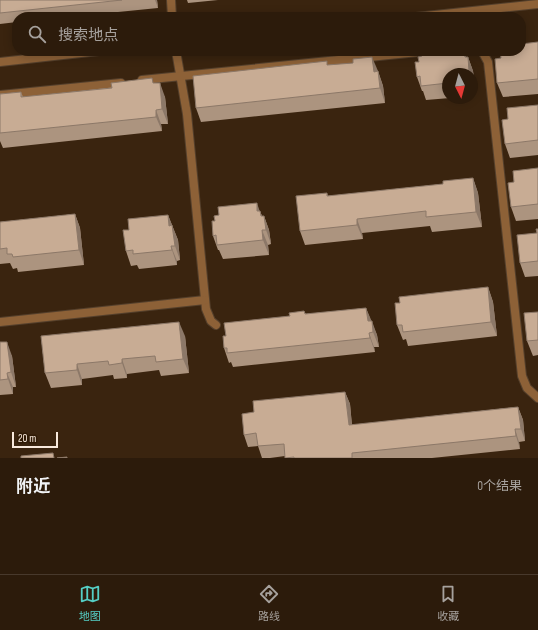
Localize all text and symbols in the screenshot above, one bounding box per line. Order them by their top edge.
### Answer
search box [12,12,526,56]
icon: search [26,23,48,45]
text: 搜索地点 [58,26,118,45]
north arrow [442,68,478,104]
scale bar [12,430,58,449]
text: 20 m [18,432,36,445]
text: 附近 [16,477,50,497]
text: 0个结果 [477,478,522,494]
tab: 地图 [79,583,101,623]
tab: 路线 [258,583,280,623]
tab: 收藏 [437,583,459,623]

